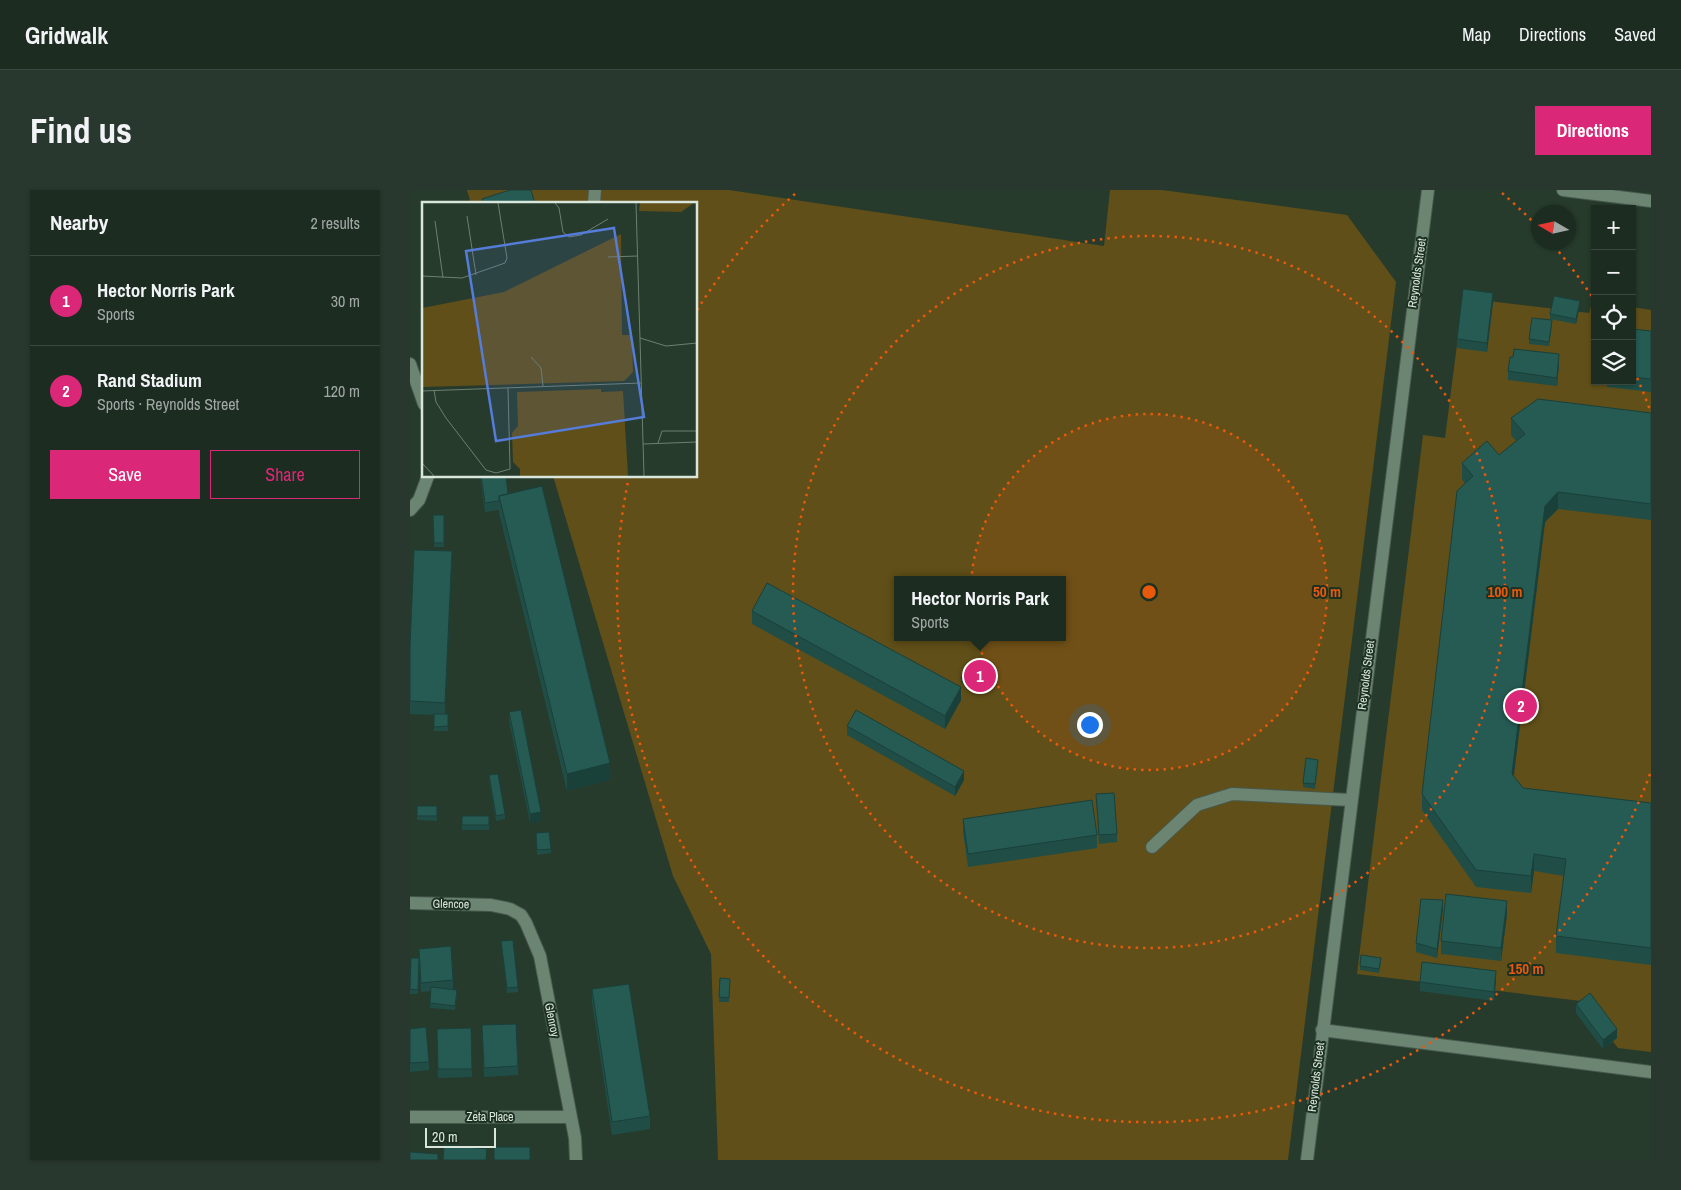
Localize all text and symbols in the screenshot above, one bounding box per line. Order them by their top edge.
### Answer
text: Gridwalk [25,19,108,51]
text: Map [1462,22,1491,47]
text: Directions [1519,22,1586,47]
text: Saved [1614,22,1656,47]
button: Directions [1535,106,1651,155]
text: Find us [30,107,132,154]
inset map [422,202,698,478]
north arrow [1531,205,1576,250]
map controls [1591,205,1636,385]
button: + [1591,205,1636,250]
text: Nearby [50,208,108,237]
text: 2 results [310,212,360,234]
street label: Reynolds Street [1404,237,1430,309]
button: − [1591,250,1636,295]
text: Hector Norris Park [97,277,235,303]
text: 1 [62,290,70,312]
text: 30 m [331,290,360,312]
button: locate [1591,295,1636,340]
text: Sports [97,303,135,325]
button: layers [1591,340,1636,385]
text: Rand Stadium [97,367,202,393]
text: 2 [62,380,70,402]
text: 120 m [324,380,360,402]
text: Sports · Reynolds Street [97,393,239,415]
button: Save [50,450,200,499]
button: Share [210,450,360,499]
popup [894,576,1066,641]
text: 50 m [1313,581,1341,602]
text: 100 m [1488,581,1522,602]
centre of rings [1140,583,1158,601]
text: Hector Norris Park [911,585,1049,611]
text: Sports [911,611,949,633]
street label: Reynolds Street [1354,639,1378,711]
pin: 1 [964,657,996,695]
pin: 2 [1505,687,1537,725]
your location [1077,712,1103,738]
street label: Glencoe [433,896,469,912]
text: 150 m [1509,958,1543,979]
street label: Glenroy [541,1002,563,1039]
street label: Reynolds Street [1304,1041,1328,1113]
street label: Zeta Place [466,1109,514,1125]
scale bar [425,1125,496,1148]
text: 20 m [432,1128,458,1146]

